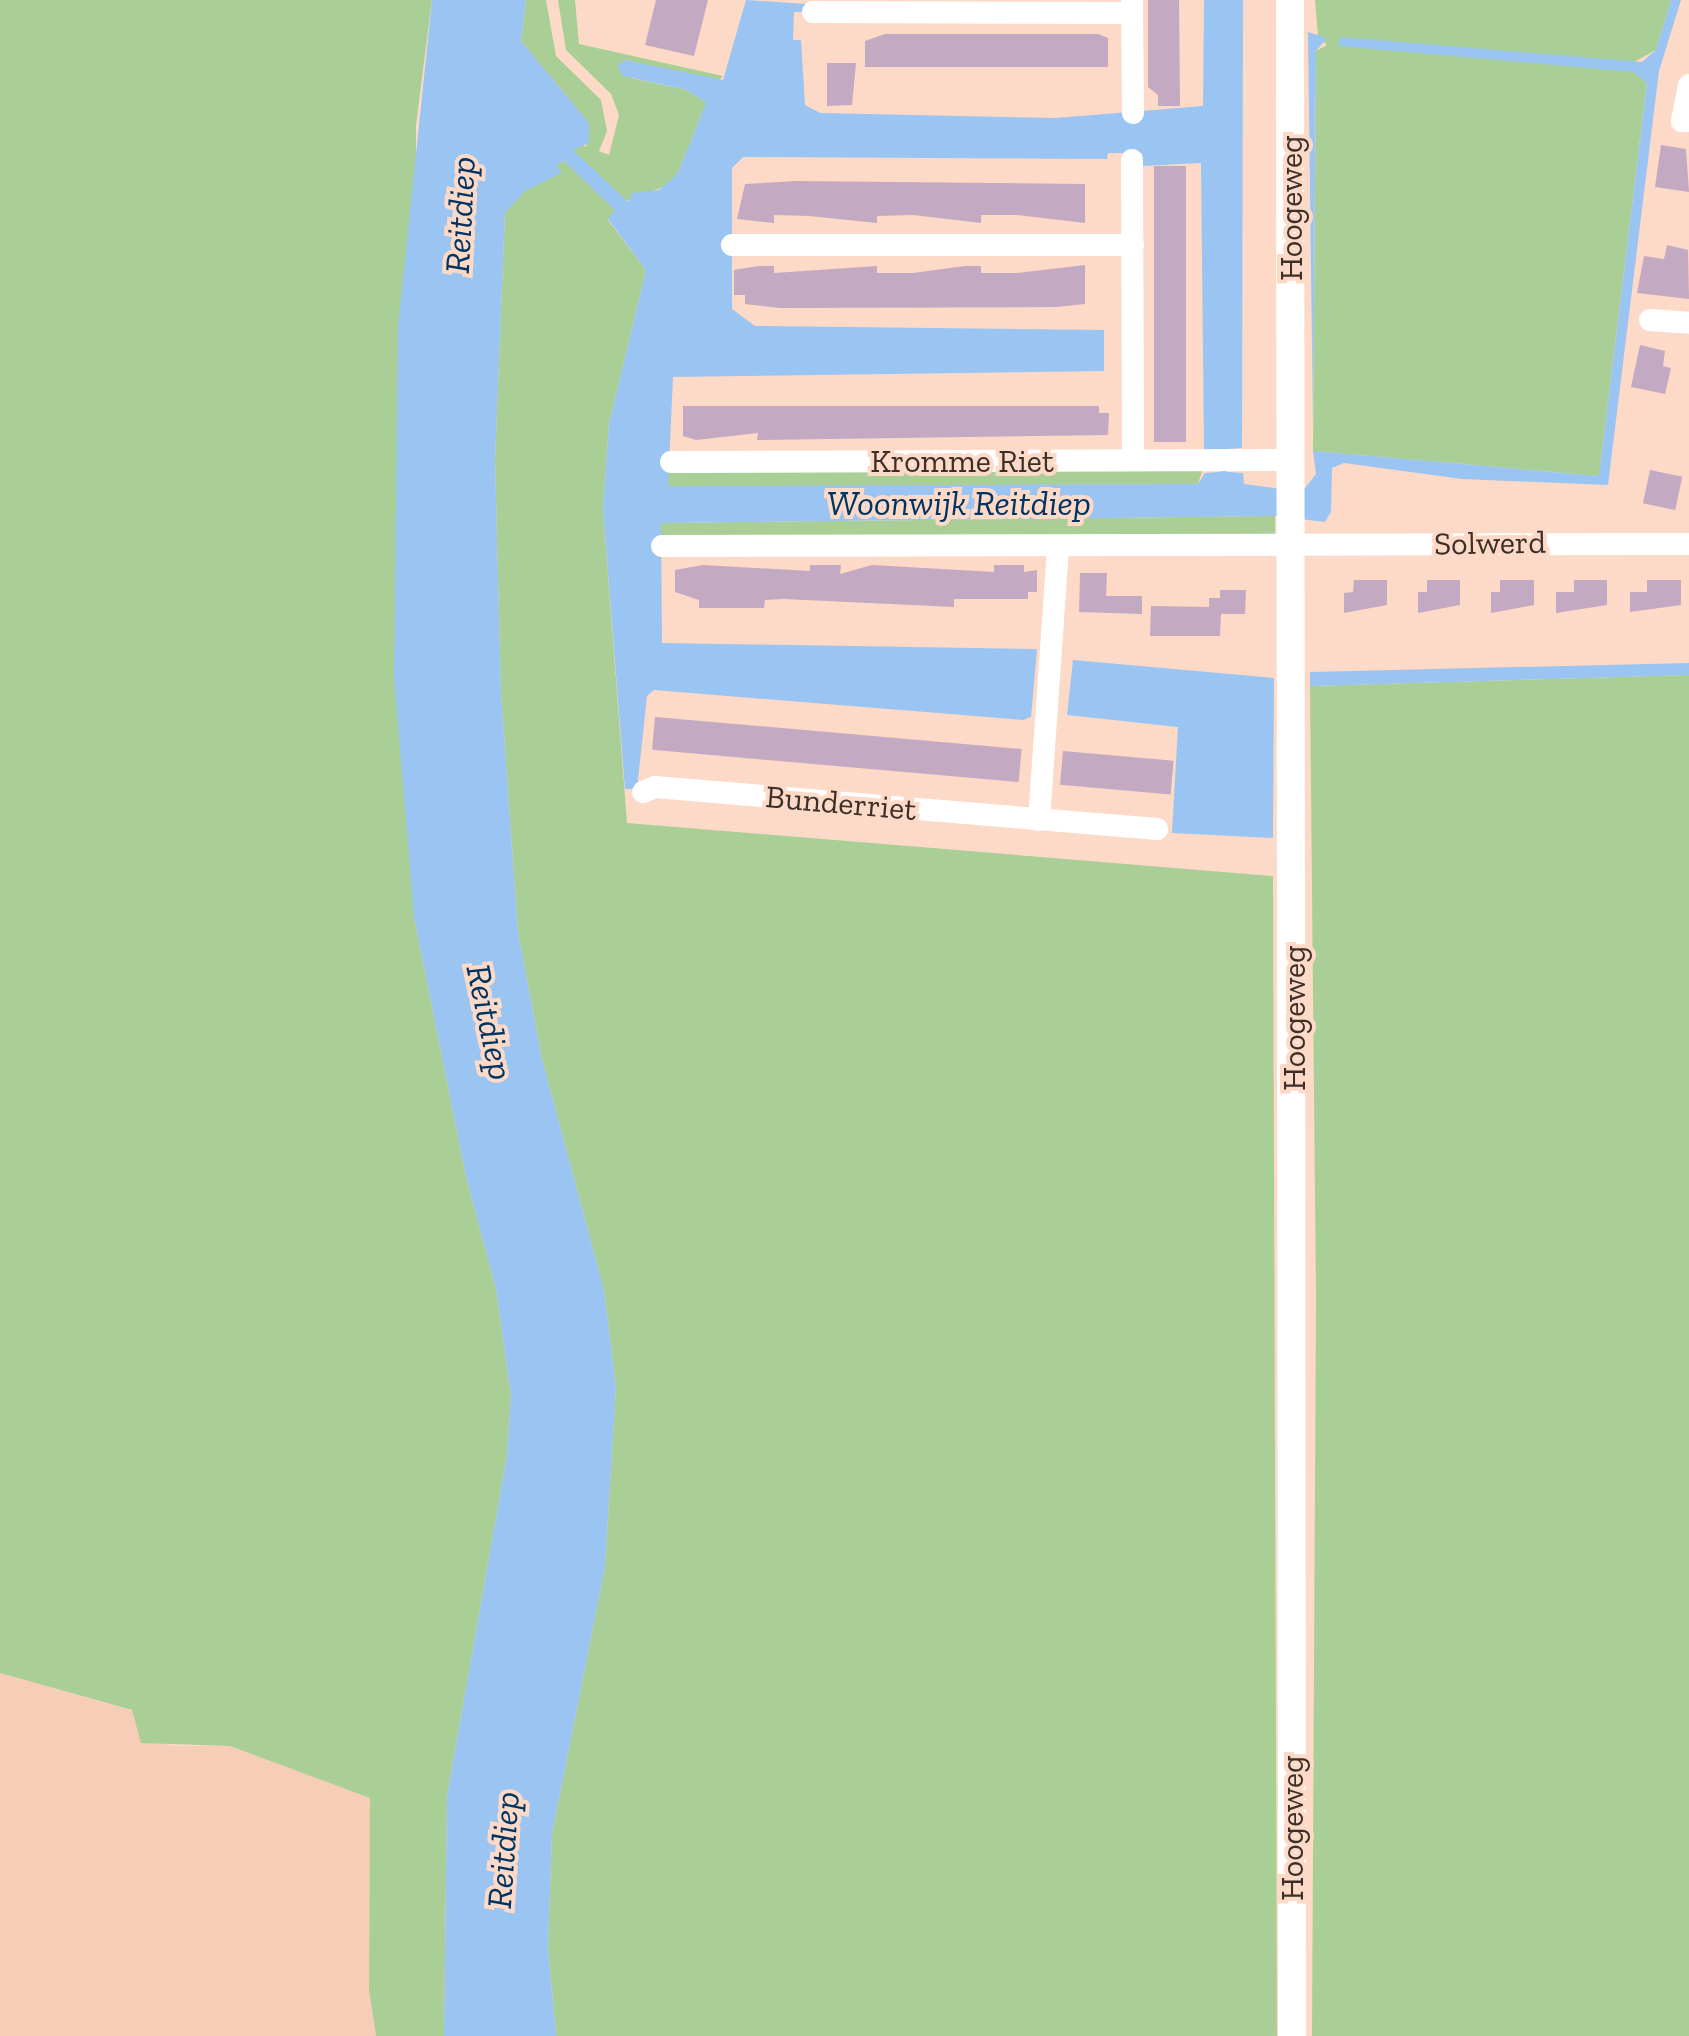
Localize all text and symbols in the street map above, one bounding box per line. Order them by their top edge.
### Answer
street label: Hoogeweg [1272,135,1310,281]
water label: Reitdiep [436,155,484,275]
street label: Kromme Riet [870,442,1054,480]
water label: Woonwijk Reitdiep [827,482,1091,524]
street label: Solwerd [1434,523,1546,563]
street label: Bunderriet [764,777,918,829]
street label: Hoogeweg [1275,945,1313,1091]
water label: Reitdiep [457,960,523,1084]
street label: Hoogeweg [1273,1755,1311,1901]
water label: Reitdiep [478,1790,528,1910]

